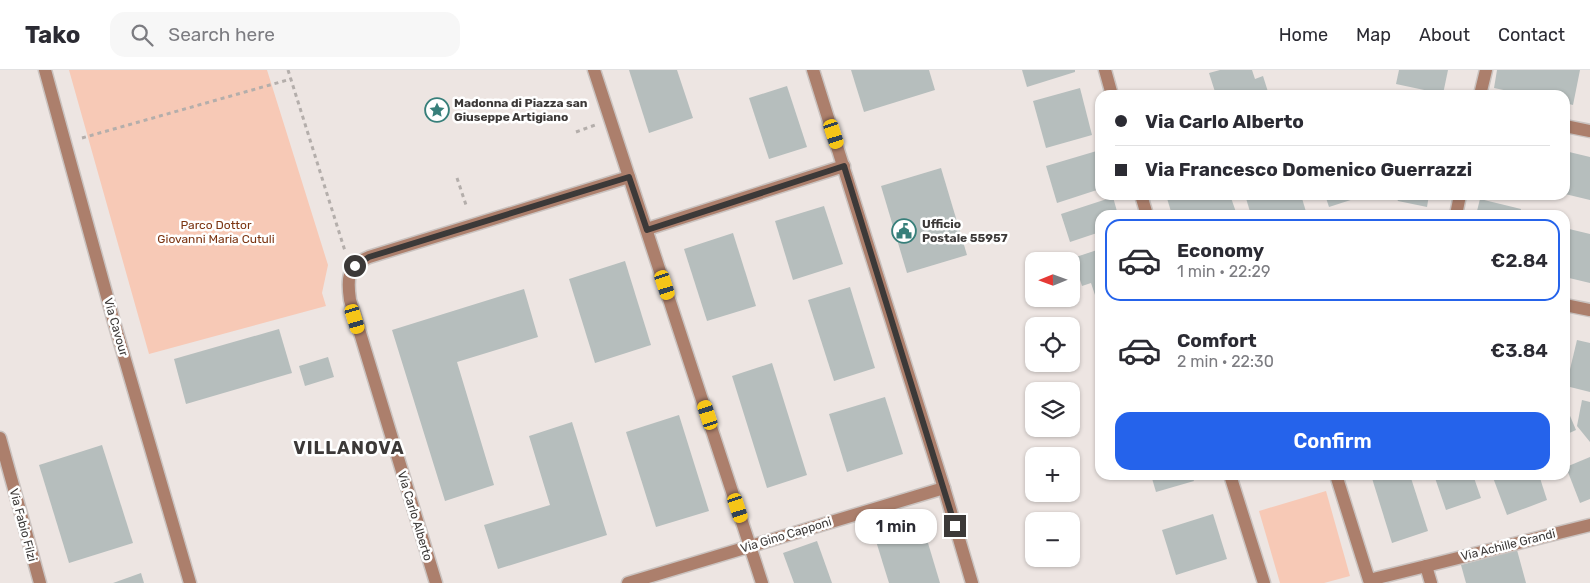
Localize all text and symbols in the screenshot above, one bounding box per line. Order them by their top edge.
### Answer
search box [110,12,460,57]
text: Tako [25,21,80,49]
icon: search [128,21,156,49]
text: Search here [168,23,275,46]
text: Home [1279,24,1328,46]
text: Map [1356,24,1391,46]
text: About [1419,24,1470,46]
text: Contact [1498,24,1565,46]
place label: Madonna di Piazza san Giuseppe Artigiano [454,96,588,124]
place icon: Madonna di Piazza san Giuseppe Artigiano [424,97,450,123]
text: Via Carlo Alberto [1145,110,1304,133]
car [822,117,845,151]
text: Via Francesco Domenico Guerrazzi [1145,158,1472,181]
place label: Ufficio Postale 55957 [922,217,1008,245]
park label: Parco Dottor Giovanni Maria Cutuli [157,218,275,246]
public building icon: Ufficio Postale 55957 [891,218,917,244]
icon: car [1117,238,1162,283]
text: Economy [1177,239,1264,262]
text: €2.84 [1491,249,1548,272]
north arrow [1025,252,1080,308]
map controls [1025,252,1080,567]
route start [344,255,366,277]
text: 1 min · 22:29 [1177,262,1270,281]
car [653,268,676,302]
street label: Via Cavour [101,296,131,358]
car [343,302,366,336]
button: locate [1025,317,1080,372]
icon: car [1117,328,1162,373]
text: Comfort [1177,329,1257,352]
text: €3.84 [1491,339,1548,362]
text: 2 min · 22:30 [1177,352,1274,371]
button: layers [1025,382,1080,437]
car [696,398,719,432]
button: Confirm [1115,412,1550,470]
district label: VILLANOVA [293,437,405,459]
button: + [1025,447,1080,502]
street label: Via Carlo Alberto [395,470,435,563]
street label: Via Fabio Filzi [6,487,40,563]
car [726,491,749,525]
callout: 1 min [855,508,938,544]
button: − [1025,512,1080,567]
street label: Via Gino Capponi [739,514,833,556]
route end [944,515,966,537]
text: 1 min [876,517,916,536]
street label: Via Achille Grandi [1459,526,1557,564]

